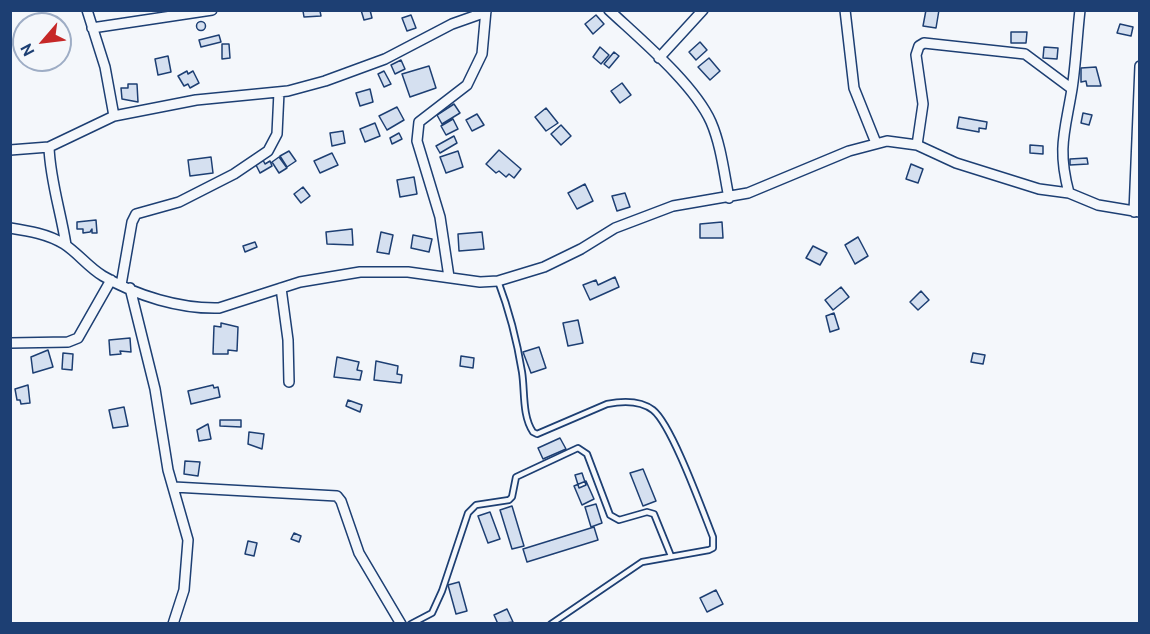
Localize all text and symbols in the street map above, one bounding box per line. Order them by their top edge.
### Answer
north arrow [12,12,72,72]
text: N [16,40,38,59]

